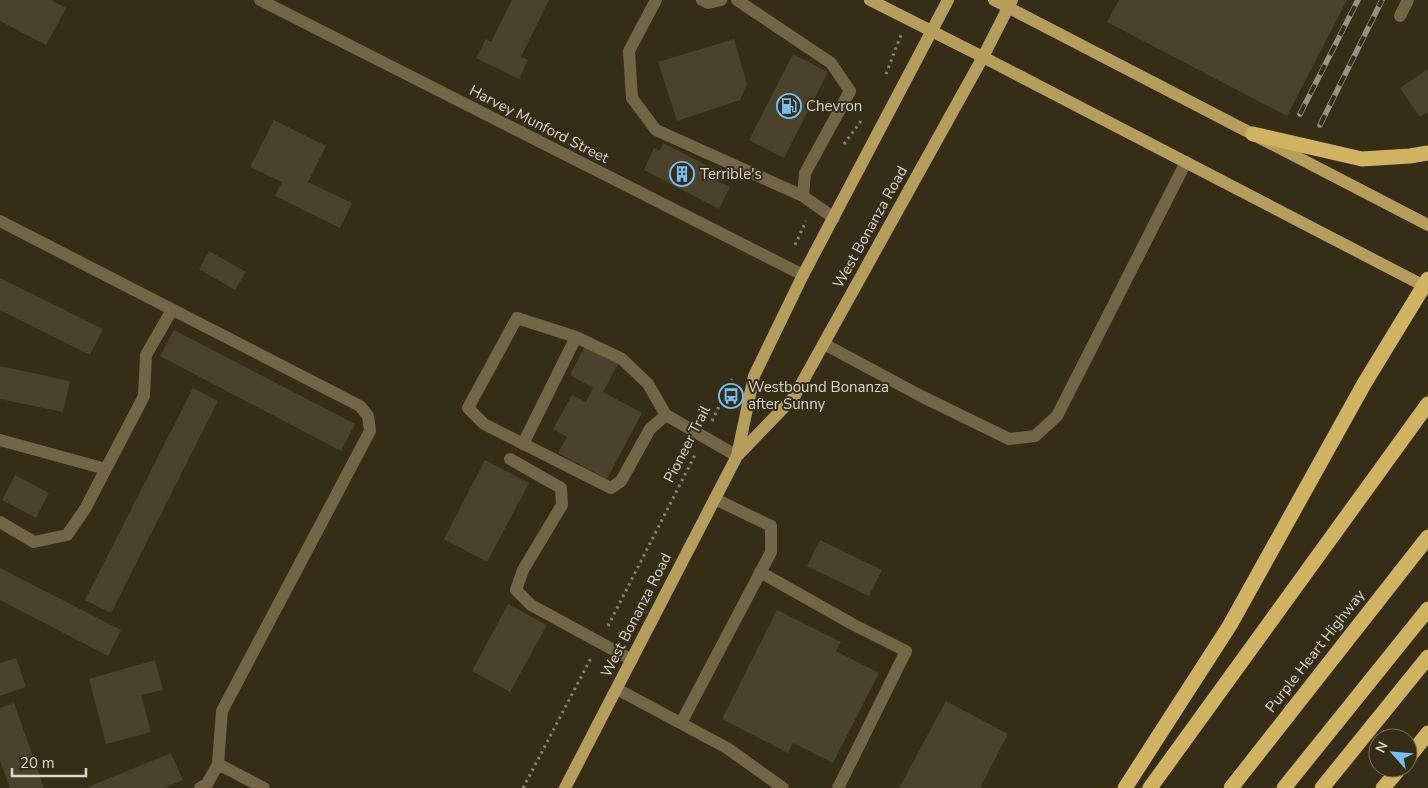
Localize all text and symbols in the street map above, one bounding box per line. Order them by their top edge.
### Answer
street label: Harvey Munford Street [466,80,613,168]
fuel station icon: Chevron [776,93,802,119]
place label: Chevron [806,96,862,116]
building icon: Terrible's [669,161,695,187]
street label: West Bonanza Road [828,162,912,292]
place label: Terrible's [700,164,762,184]
place label: Westbound Bonanza after Sunny [748,377,889,414]
bus stop icon: Westbound Bonanza after Sunny [718,383,744,409]
street label: Pioneer Trail [659,402,715,486]
street label: West Bonanza Road [596,549,676,681]
street label: Purple Heart Highway [1261,585,1369,716]
north arrow [1368,728,1418,778]
text: N [1371,738,1393,756]
scale bar [12,746,86,778]
text: 20 m [20,753,55,773]

